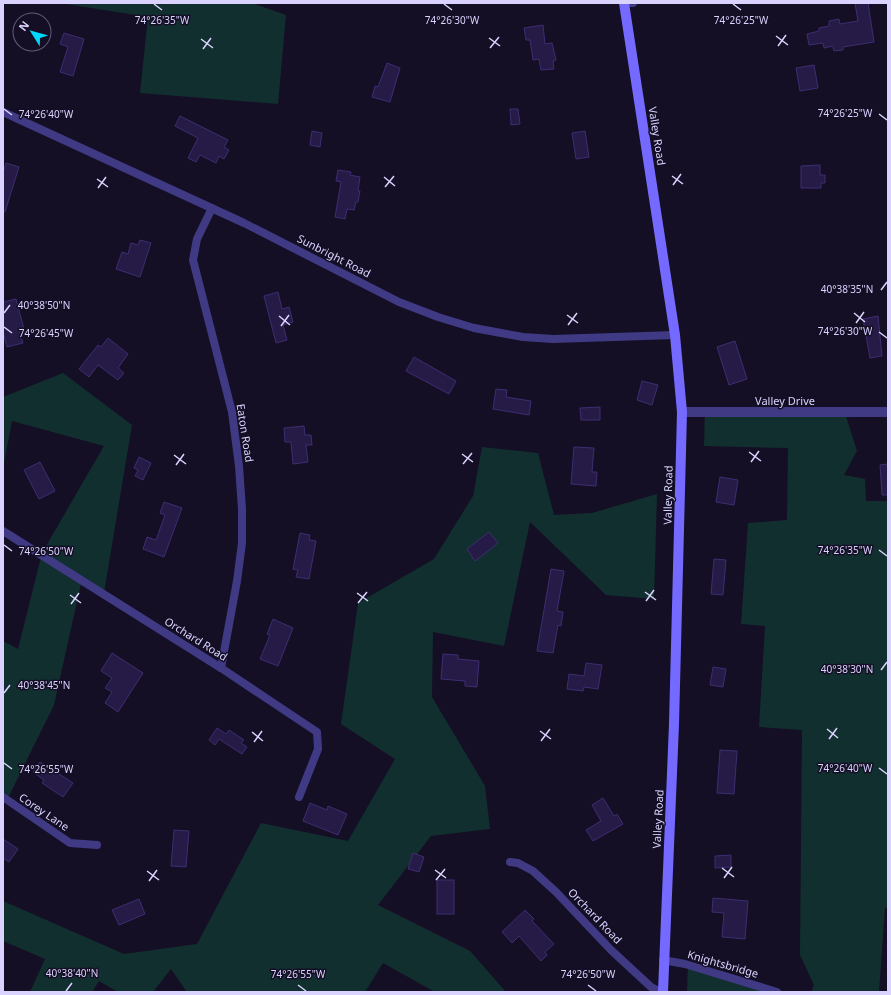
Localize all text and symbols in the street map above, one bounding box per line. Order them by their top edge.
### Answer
north arrow [12,12,52,52]
text: 74°26'35"W [135,13,190,27]
text: 74°26'30"W [425,13,480,27]
text: 74°26'25"W [714,13,769,27]
text: N [15,18,32,34]
street label: Valley Road [645,106,670,166]
text: 74°26'25"W [818,106,873,120]
text: 74°26'40"W [19,107,74,121]
street label: Sunbright Road [295,231,374,281]
text: 40°38'35"N [821,282,873,296]
text: 40°38'50"N [18,298,70,312]
text: 74°26'30"W [818,324,873,338]
text: 74°26'45"W [19,326,74,340]
street label: Valley Drive [755,393,815,408]
street label: Eaton Road [233,403,258,463]
street label: Valley Road [659,465,676,525]
text: 74°26'35"W [818,543,873,557]
text: 74°26'50"W [19,544,74,558]
street label: Orchard Road [162,613,231,664]
text: 40°38'30"N [821,662,873,676]
text: 40°38'45"N [18,678,70,692]
text: 74°26'40"W [818,761,873,775]
text: 74°26'55"W [19,762,74,776]
street label: Corey Lane [16,789,72,834]
street label: Valley Road [648,789,667,849]
street label: Orchard Road [565,885,626,947]
street label: Knightsbridge [686,946,760,981]
text: 40°38'40"N [46,966,98,980]
text: 74°26'55"W [271,967,326,981]
text: 74°26'50"W [561,967,616,981]

